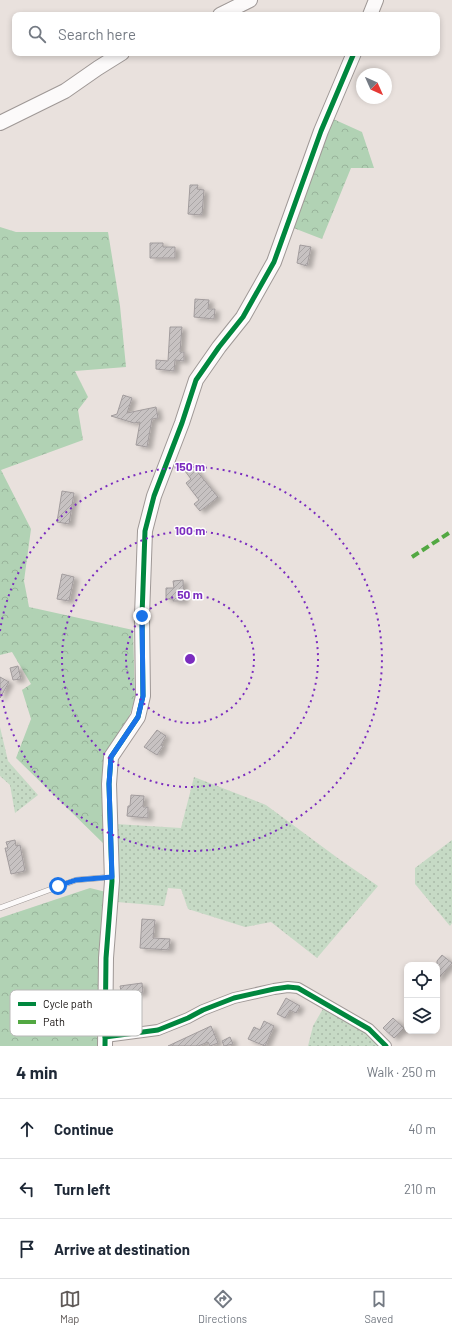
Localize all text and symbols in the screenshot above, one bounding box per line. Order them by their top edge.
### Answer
search box [12,12,440,56]
icon: search [26,23,48,45]
text: Search here [58,25,136,43]
north arrow [356,68,392,104]
text: 150 m [175,459,205,473]
text: 100 m [175,523,205,537]
text: 50 m [177,587,203,601]
route end [133,607,151,625]
centre of rings [183,652,197,666]
route start [49,877,67,895]
map controls [404,962,440,1034]
button: locate [404,962,440,998]
legend [10,990,142,1036]
text: Cycle path [43,997,93,1010]
button: layers [404,998,440,1034]
text: Path [43,1015,65,1028]
text: 4 min [16,1062,58,1082]
text: Walk · 250 m [367,1064,436,1080]
icon: ahead [16,1118,38,1140]
text: Continue [54,1120,114,1138]
text: 40 m [408,1121,436,1137]
icon: left [16,1178,38,1200]
text: Turn left [54,1180,110,1198]
text: 210 m [404,1181,436,1197]
icon: arrive [16,1238,38,1260]
text: Arrive at destination [54,1240,190,1258]
tab: Map [59,1288,81,1325]
tab: Directions [198,1288,247,1325]
tab: Saved [364,1288,393,1325]

